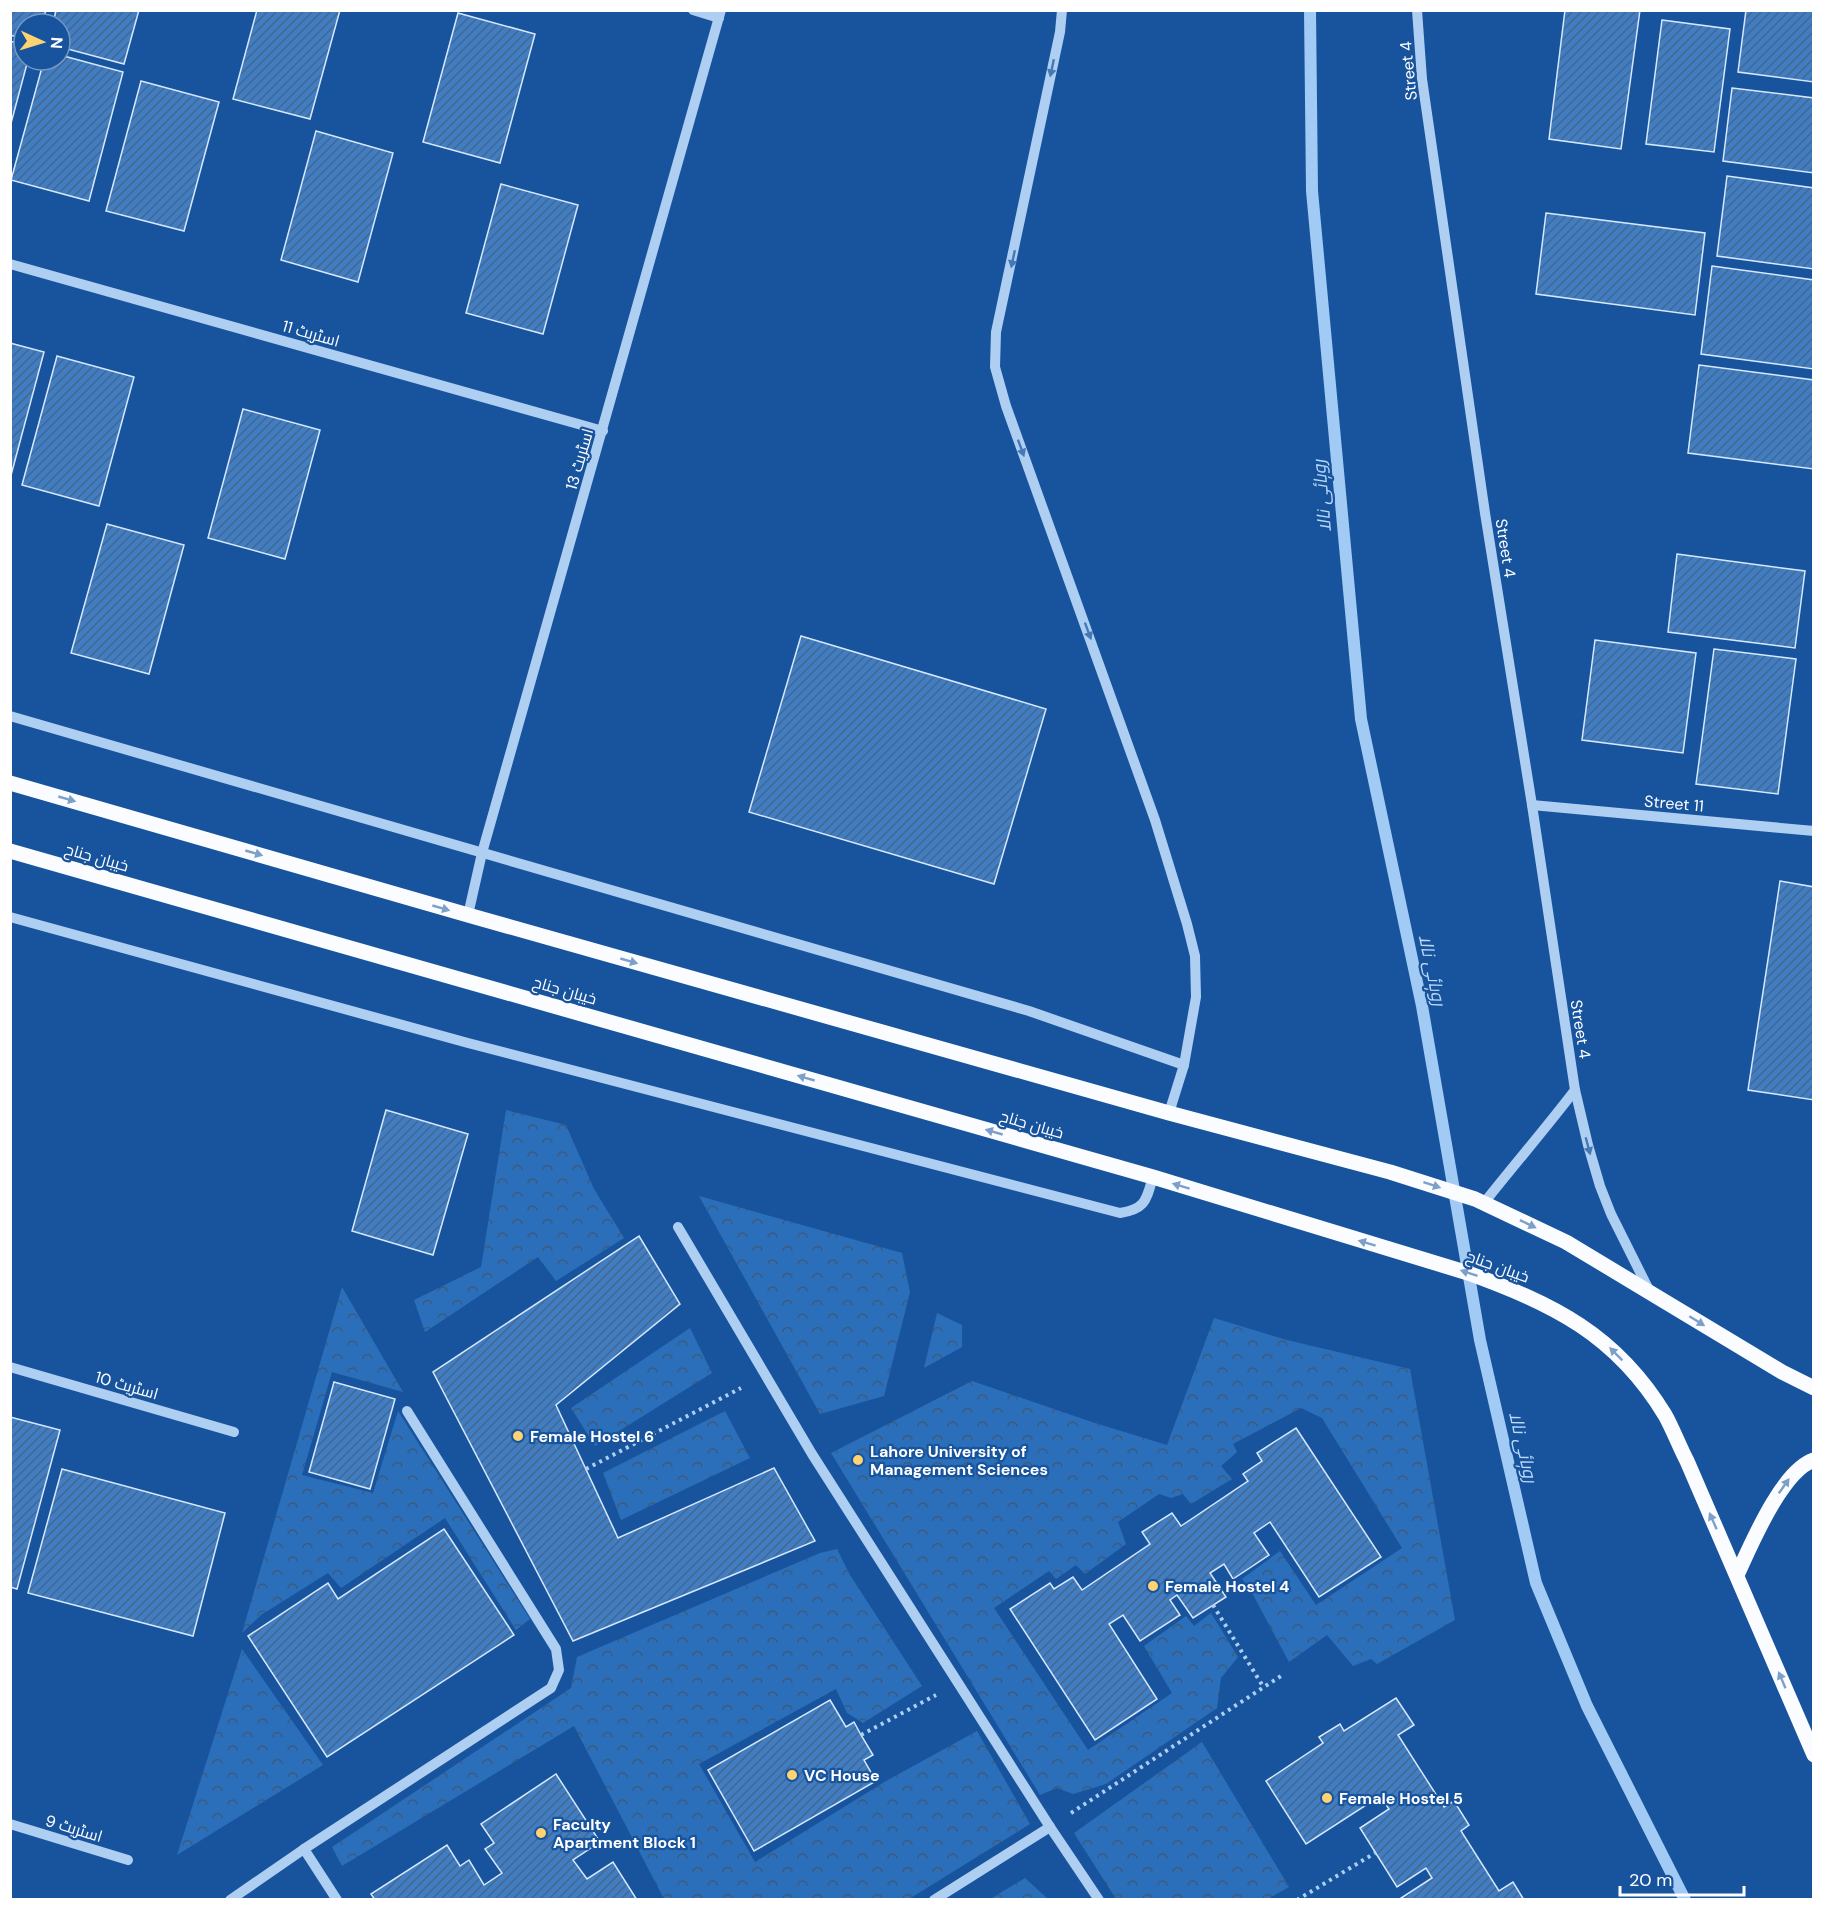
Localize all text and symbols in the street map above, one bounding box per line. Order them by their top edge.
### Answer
north arrow [12,12,72,72]
text: N [46,36,67,50]
street label: Street 4 [1395,40,1422,102]
one-way arrow [1047,59,1056,78]
one-way arrow [1007,250,1017,268]
street label: اسٹریٹ 11 [280,315,342,352]
street label: اسٹریٹ 13 [561,426,598,492]
one-way arrow [1017,439,1027,457]
water label: روہائی نالا [1307,458,1337,533]
street label: Street 4 [1490,517,1521,579]
one-way arrow [1083,622,1093,640]
street label: Street 11 [1643,790,1705,817]
one-way arrow [58,795,76,804]
street label: خیبان جناح [62,838,131,878]
one-way arrow [245,849,263,858]
one-way arrow [432,904,450,913]
water label: روہائی نالا [1413,932,1452,1009]
one-way arrow [620,957,638,966]
street label: خیبان جناح [530,971,599,1011]
street label: Street 4 [1565,998,1596,1060]
one-way arrow [797,1073,815,1082]
street label: خیبان جناح [997,1105,1066,1145]
one-way arrow [985,1127,1003,1136]
one-way arrow [1584,1137,1594,1156]
one-way arrow [1172,1181,1190,1190]
one-way arrow [1423,1181,1441,1191]
one-way arrow [1520,1219,1537,1228]
one-way arrow [1358,1238,1376,1248]
street label: خیبان جناح [1463,1245,1532,1288]
one-way arrow [1460,1268,1478,1278]
one-way arrow [1689,1316,1705,1327]
one-way arrow [1609,1346,1623,1361]
street label: اسٹریٹ 10 [93,1366,161,1404]
water label: روہائی نالا [1503,1409,1543,1486]
place label: Female Hostel 6 [530,1426,654,1447]
marker: Female Hostel 6 [511,1429,525,1443]
place label: Lahore University of Management Sciences [870,1441,1048,1480]
marker: Lahore University of Management Sciences [851,1453,865,1467]
one-way arrow [1778,1479,1790,1495]
one-way arrow [1708,1512,1717,1530]
place label: Female Hostel 4 [1165,1576,1289,1597]
marker: Female Hostel 4 [1146,1579,1160,1593]
one-way arrow [1777,1670,1787,1688]
place label: VC House [804,1765,880,1786]
marker: VC House [785,1768,799,1782]
place label: Female Hostel 5 [1339,1788,1463,1809]
marker: Female Hostel 5 [1320,1791,1334,1805]
street label: اسٹریٹ 9 [43,1810,105,1847]
place label: Faculty Apartment Block 1 [553,1814,696,1853]
marker: Faculty Apartment Block 1 [534,1826,548,1840]
scale bar [1620,1859,1744,1897]
text: 20 m [1629,1868,1672,1892]

